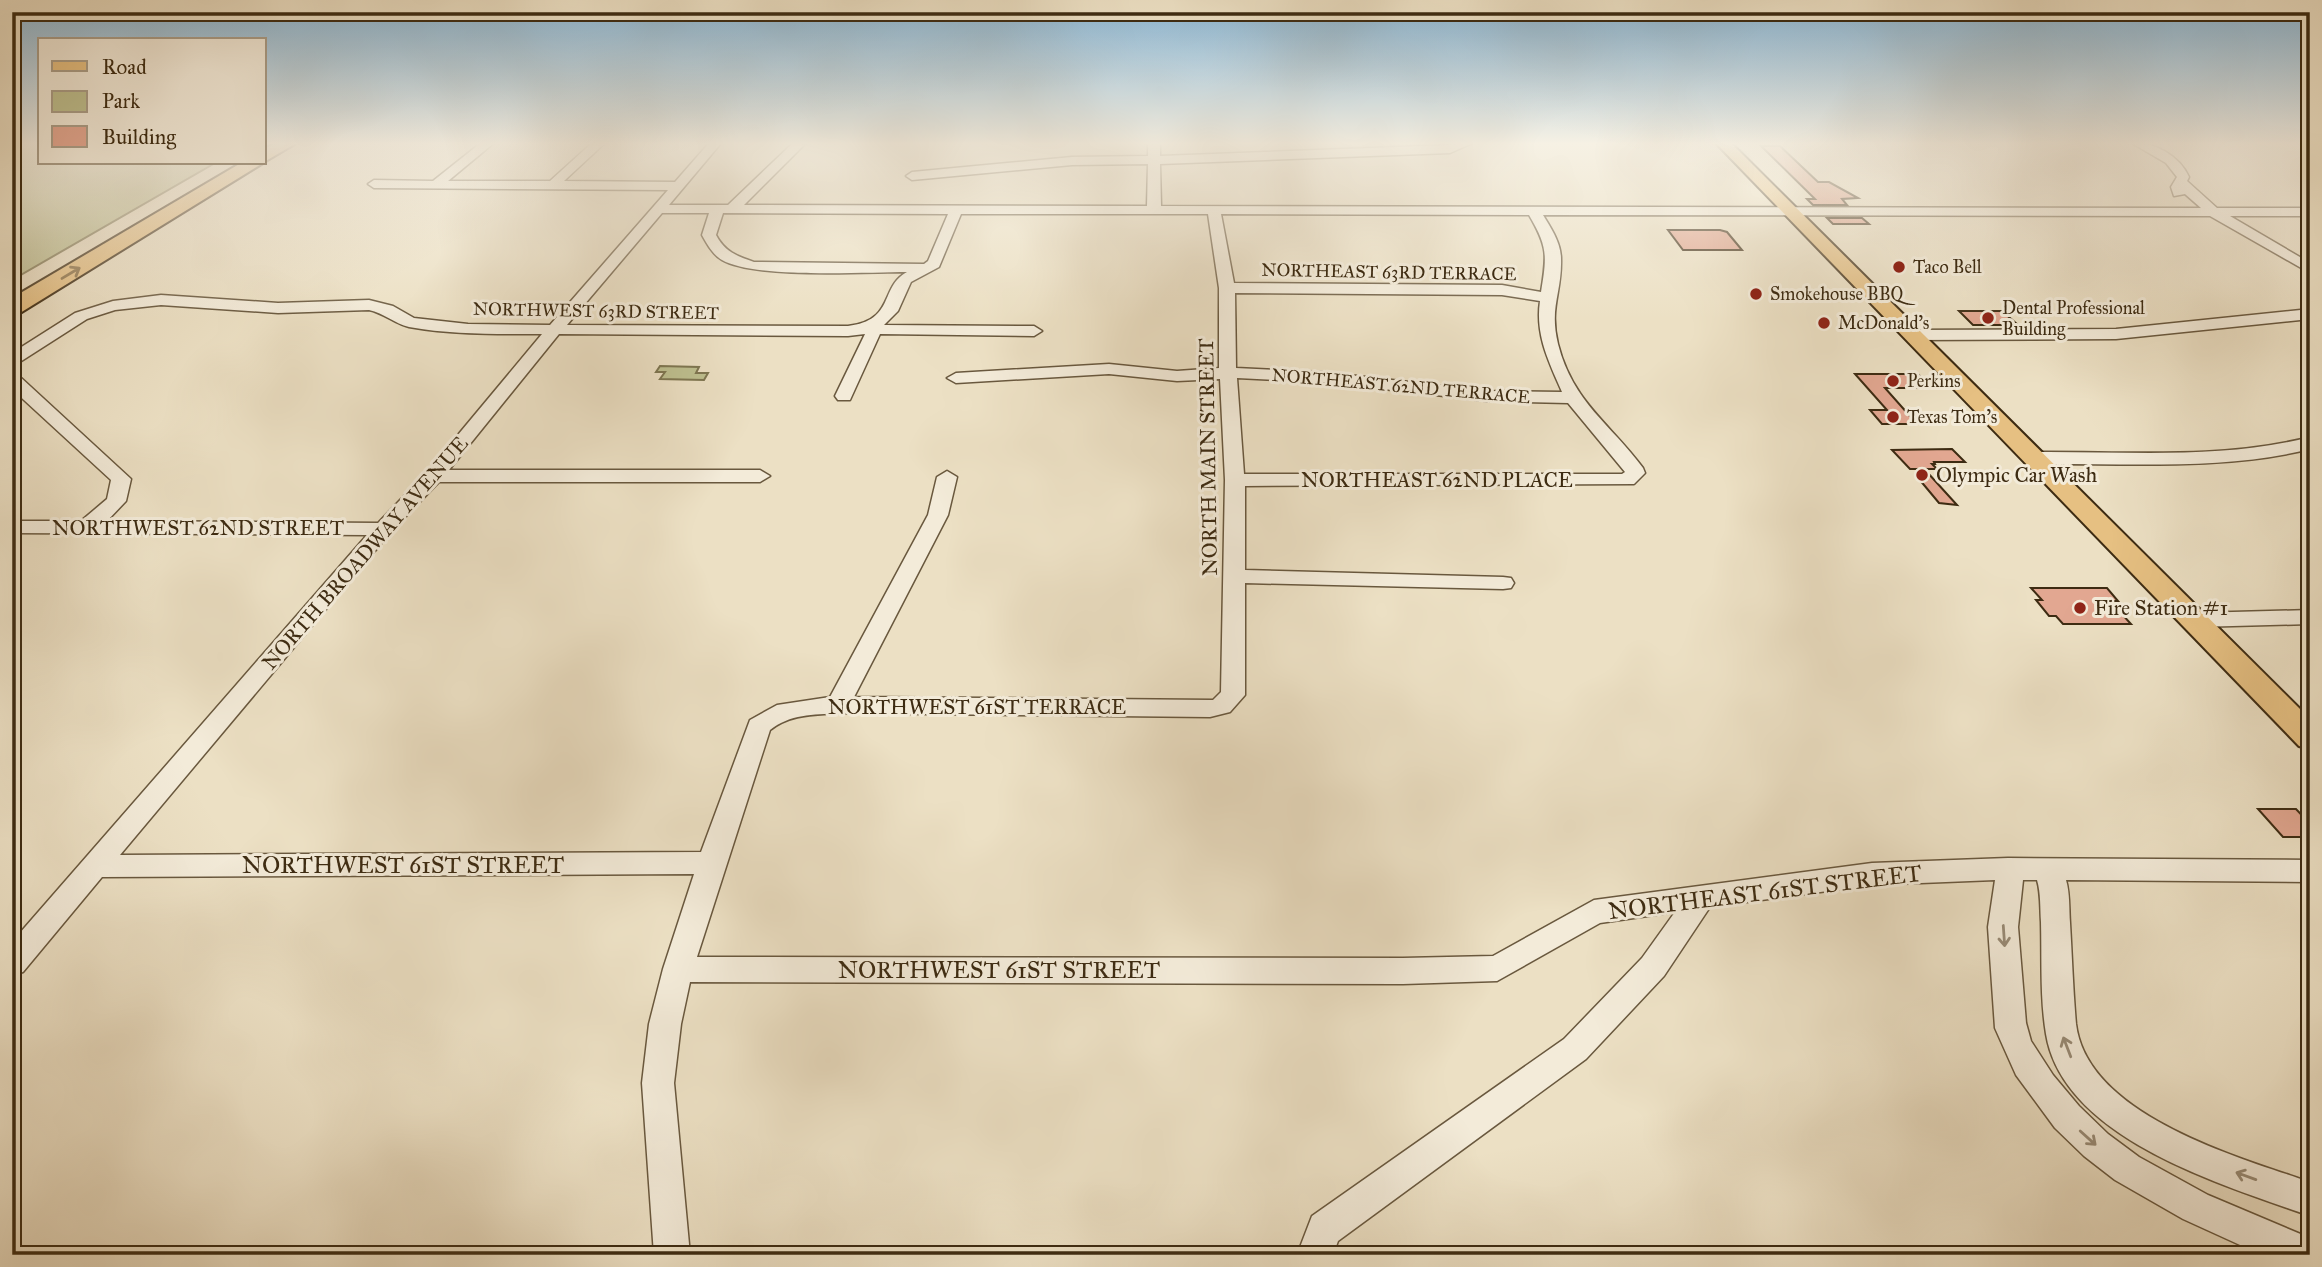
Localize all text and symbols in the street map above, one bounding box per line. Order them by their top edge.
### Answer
legend [38,38,266,164]
text: Road [102,54,147,80]
text: Park [102,88,140,114]
text: Building [102,124,176,150]
place label: Taco Bell [1913,256,1982,278]
street label: NORTHEAST 63RD TERRACE [1261,259,1517,285]
marker: Taco Bell [1891,259,1907,275]
one-way arrow [60,265,80,279]
place label: Smokehouse BBQ [1770,283,1916,305]
marker: Smokehouse BBQ [1748,286,1764,302]
place label: Dental Professional Building [2002,297,2145,341]
street label: NORTHWEST 63RD STREET [473,298,719,324]
marker: Dental Professional Building [1980,310,1996,326]
place label: McDonald's [1838,312,1929,334]
marker: McDonald's [1816,315,1832,331]
street label: NORTH MAIN STREET [1193,338,1223,576]
street label: NORTHEAST 62ND TERRACE [1271,364,1531,408]
place label: Perkins [1907,370,1961,392]
marker: Perkins [1885,373,1901,389]
place label: Texas Tom's [1907,406,1997,428]
marker: Texas Tom's [1885,409,1901,425]
street label: NORTH BROADWAY AVENUE [256,431,474,675]
place label: Olympic Car Wash [1936,462,2097,488]
street label: NORTHEAST 62ND PLACE [1301,467,1573,493]
marker: Olympic Car Wash [1914,467,1930,483]
street label: NORTHWEST 62ND STREET [52,515,344,541]
place label: Fire Station #1 [2094,595,2228,621]
marker: Fire Station #1 [2072,600,2088,616]
street label: NORTHWEST 61ST TERRACE [828,694,1126,720]
street label: NORTHWEST 61ST STREET [242,850,564,880]
street label: NORTHEAST 61ST STREET [1606,858,1924,926]
one-way arrow [1998,924,2011,947]
street label: NORTHWEST 61ST STREET [838,955,1160,985]
one-way arrow [2059,1037,2072,1059]
one-way arrow [2079,1130,2097,1146]
one-way arrow [2235,1168,2257,1181]

